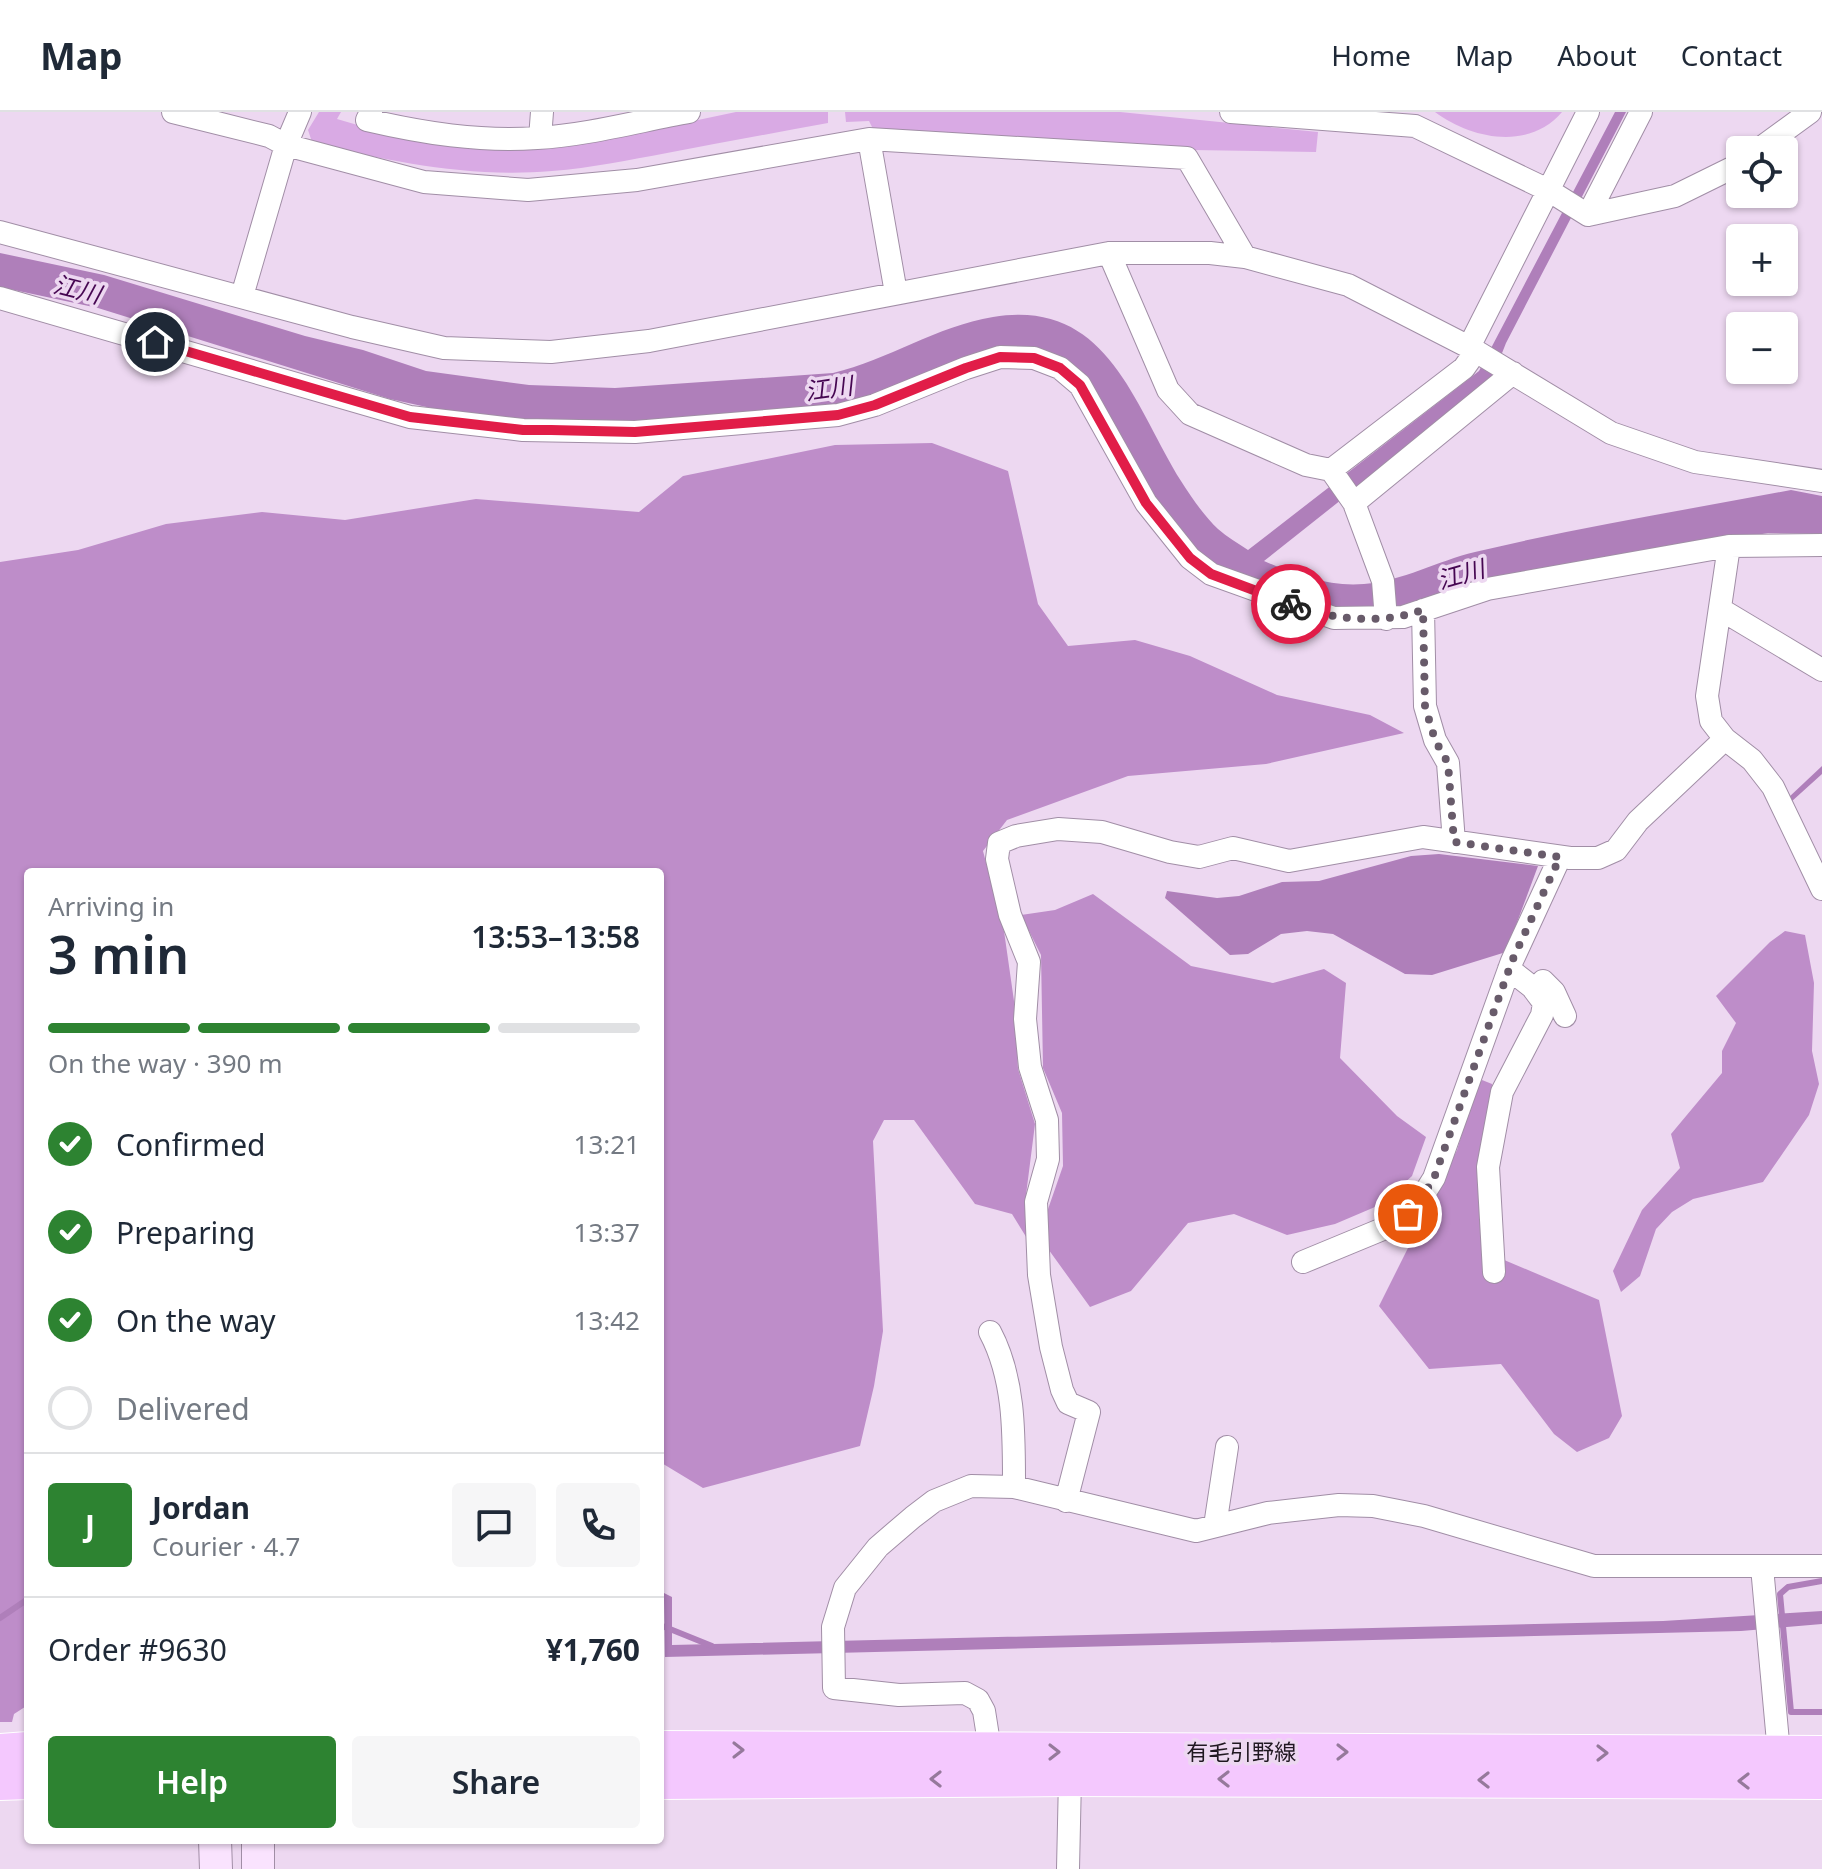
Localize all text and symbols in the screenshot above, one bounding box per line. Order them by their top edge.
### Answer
text: Map [40,29,123,81]
text: Home [1331,36,1411,74]
text: Map [1455,36,1513,74]
text: About [1557,36,1637,74]
text: Contact [1681,36,1782,74]
map controls [1726,136,1798,384]
button: locate [1726,136,1798,208]
button: + [1726,224,1798,296]
water label: 江川 [50,267,108,311]
pin [121,308,189,376]
button: − [1726,312,1798,384]
icon: home [133,320,177,364]
water label: 江川 [803,367,858,407]
water label: 江川 [1433,550,1491,596]
courier [1251,564,1331,644]
icon: bike [1269,582,1313,626]
text: Arriving in [48,888,174,924]
text: 13:53–13:58 [471,916,640,957]
text: 3 min [48,918,189,989]
text: On the way · 390 m [48,1045,282,1081]
icon: check [48,1122,92,1166]
text: Confirmed [116,1124,266,1165]
text: 13:21 [574,1126,640,1162]
pin [1374,1180,1442,1248]
icon: bag [1386,1192,1430,1236]
icon: check [48,1210,92,1254]
text: Preparing [116,1212,255,1253]
text: 13:37 [574,1214,640,1250]
icon: check [48,1298,92,1342]
text: On the way [116,1300,276,1341]
text: 13:42 [574,1302,640,1338]
text: Delivered [116,1388,250,1429]
button: chat [452,1483,536,1567]
button: phone [556,1483,640,1567]
text: Jordan [152,1487,250,1528]
text: J [85,1505,95,1546]
text: Courier · 4.7 [152,1528,300,1564]
text: Order #9630 [48,1629,227,1670]
text: ¥1,760 [546,1629,640,1670]
button: Help [48,1736,336,1828]
button: Share [352,1736,640,1828]
street label: 有毛引野線 [1186,1736,1296,1766]
one-way arrow [732,1741,745,1759]
one-way arrow [1048,1743,1061,1761]
one-way arrow [1336,1743,1349,1761]
one-way arrow [1596,1744,1609,1762]
one-way arrow [929,1770,942,1788]
one-way arrow [1217,1770,1230,1788]
one-way arrow [1477,1771,1490,1789]
one-way arrow [1737,1772,1750,1790]

